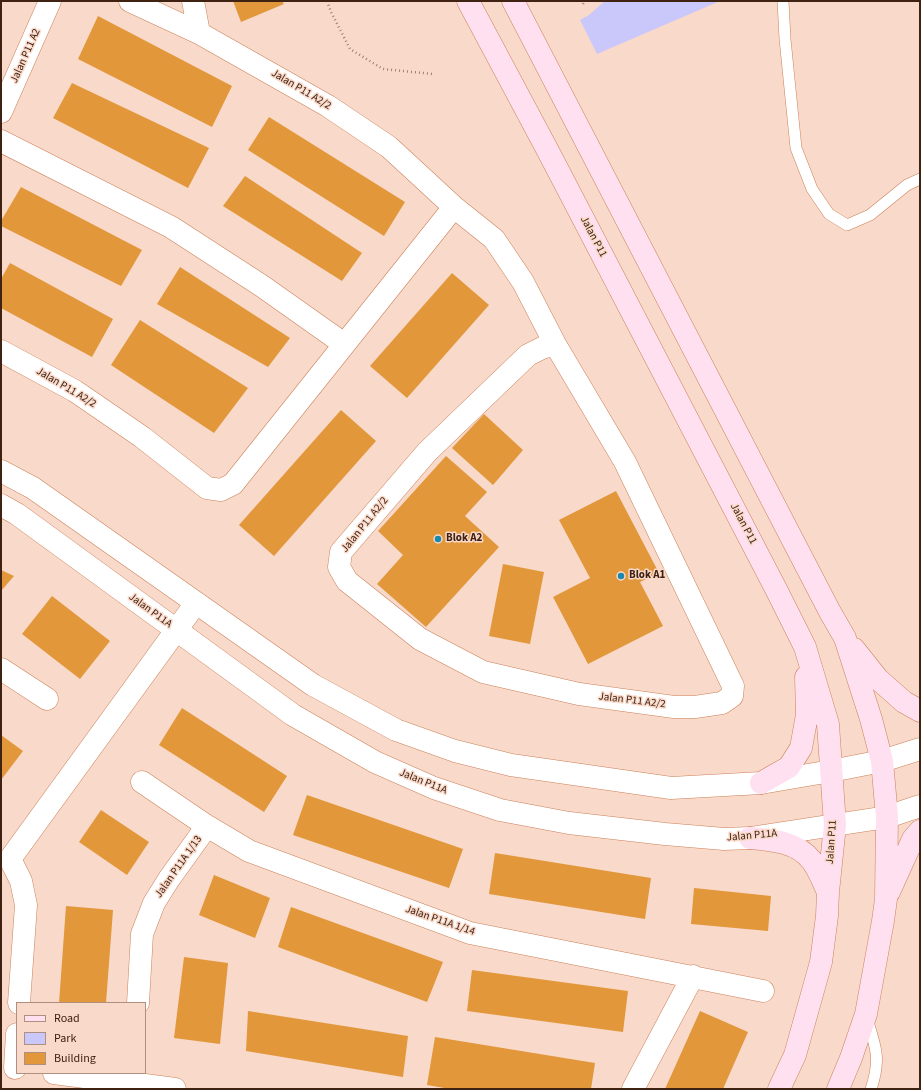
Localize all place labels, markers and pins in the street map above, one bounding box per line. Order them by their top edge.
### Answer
place label: Blok A2 [446,532,482,546]
marker: Blok A2 [433,534,443,544]
place label: Blok A1 [629,569,665,583]
marker: Blok A1 [616,571,626,581]

